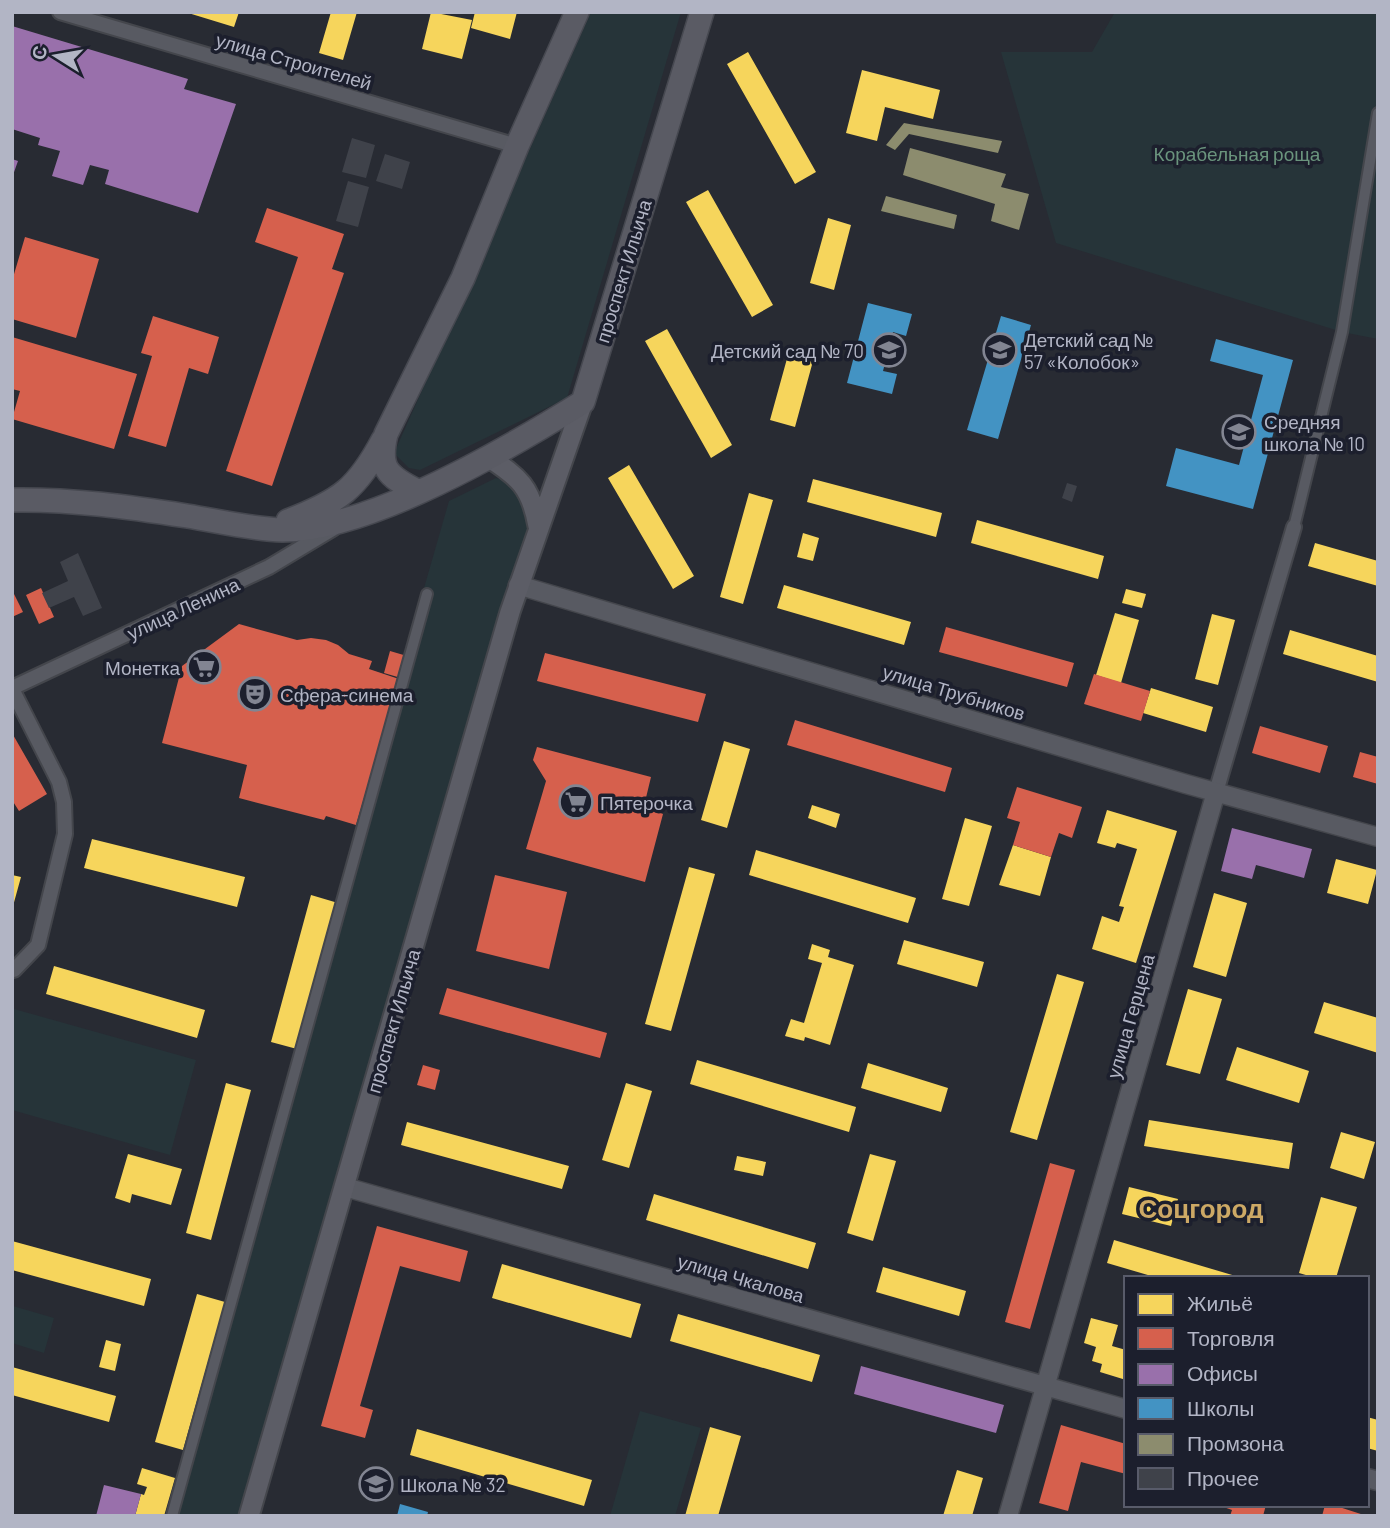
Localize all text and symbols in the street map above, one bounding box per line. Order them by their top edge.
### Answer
north arrow [21,21,91,91]
street label: улица Строителей [213,28,375,94]
text: С [26,43,51,62]
park label: Корабельная роща [1154,142,1321,165]
street label: проспект Ильича [590,196,656,345]
place label: Детский сад № 57 «Колобок» [1024,328,1153,373]
school or university icon: Детский сад № 70 [870,331,908,369]
school or university icon: Детский сад № 57 «Колобок» [981,331,1019,369]
place label: Детский сад № 70 [711,339,864,362]
place label: Средняя школа № 10 [1264,410,1365,455]
school or university icon: Средняя школа № 10 [1220,413,1258,451]
street label: улица Ленина [123,572,243,644]
supermarket icon: Монетка [185,648,223,686]
place label: Монетка [105,656,180,679]
street label: улица Трубников [880,659,1028,725]
theatre icon: Сфера-синема [236,675,274,713]
place label: Сфера-синема [280,683,414,706]
supermarket icon: Пятерочка [557,783,595,821]
place label: Пятерочка [600,791,693,814]
street label: проспект Ильича [361,946,425,1096]
street label: улица Герцена [1101,951,1159,1081]
district label: Соцгород [1139,1192,1264,1223]
street label: улица Чкалова [675,1249,807,1307]
legend [1124,1276,1369,1507]
text: Жильё [1187,1290,1253,1315]
text: Торговля [1187,1325,1275,1350]
text: Офисы [1187,1360,1258,1385]
text: Школы [1187,1395,1254,1420]
text: Промзона [1187,1430,1284,1455]
school or university icon: Школа № 32 [357,1465,395,1503]
text: Прочее [1187,1465,1259,1490]
place label: Школа № 32 [400,1473,506,1496]

